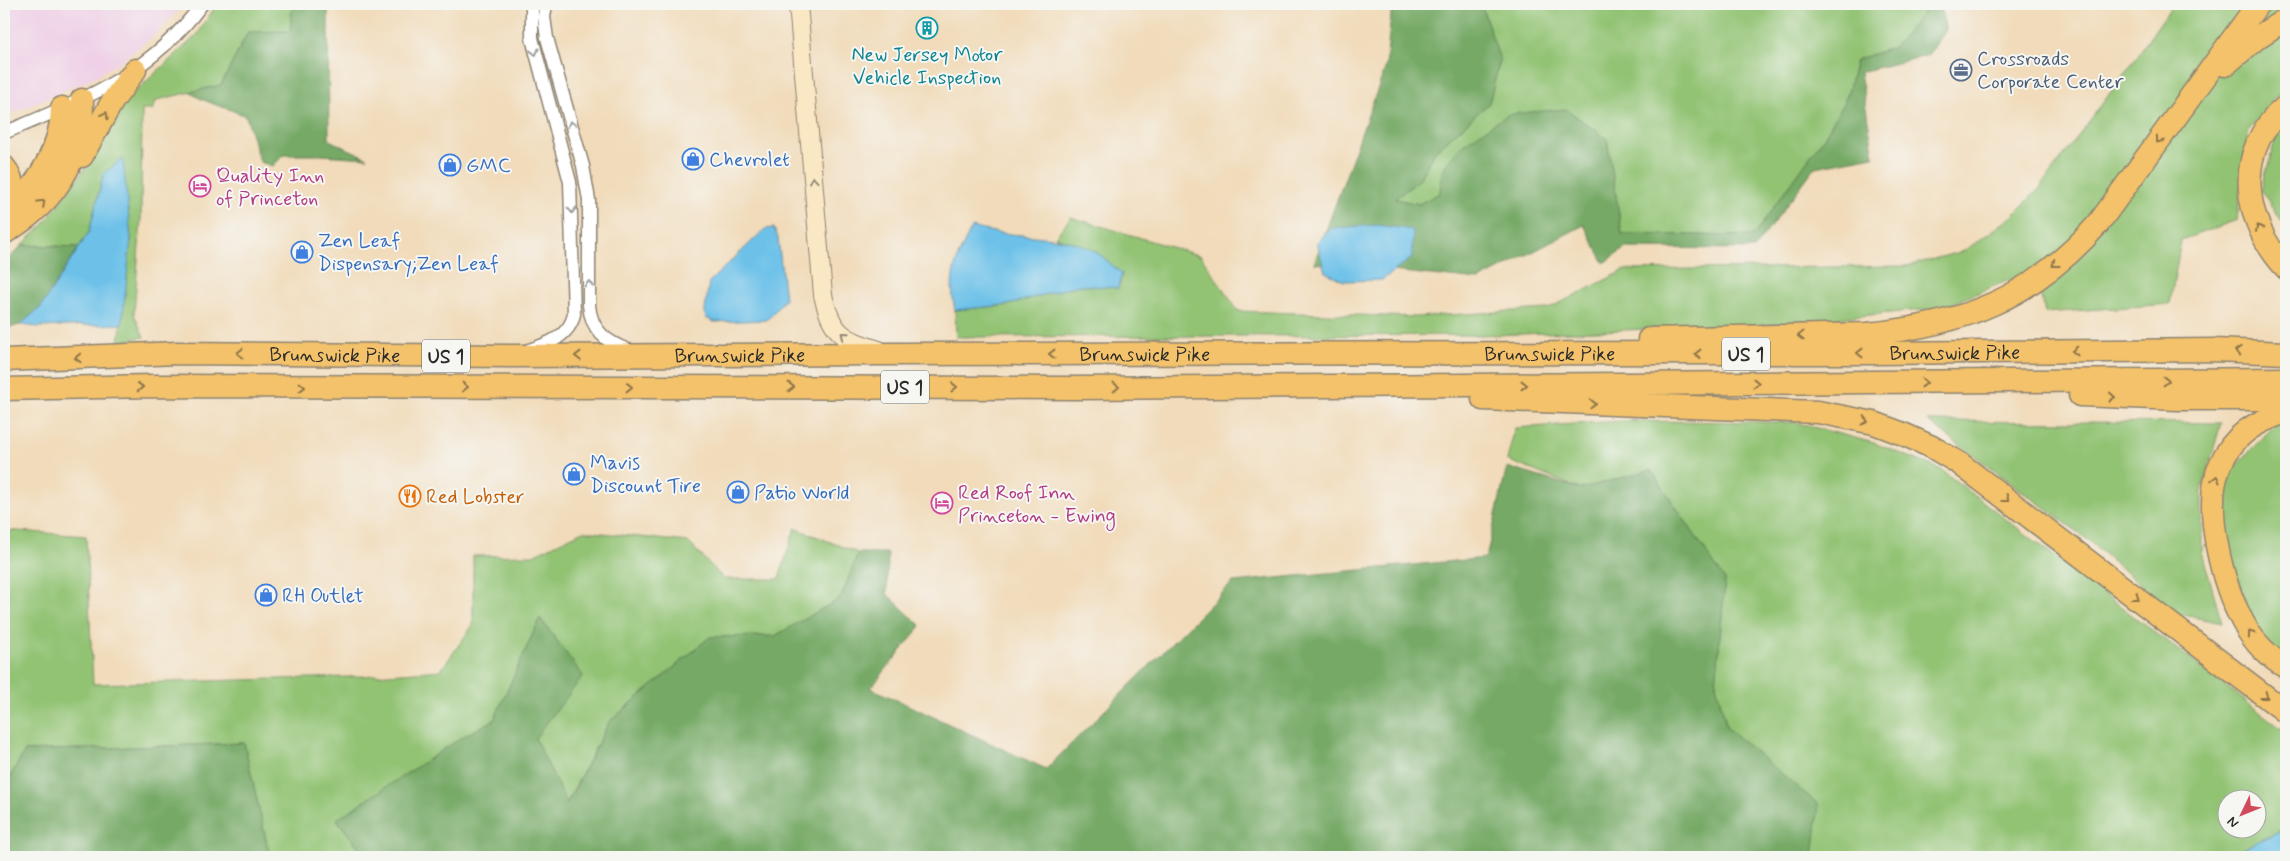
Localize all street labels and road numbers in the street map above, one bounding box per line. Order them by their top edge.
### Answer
road number: US 1 [1722,338,1770,370]
road number: US 1 [422,340,470,372]
street label: Brunswick Pike [1889,340,2020,368]
street label: Brunswick Pike [1484,341,1615,368]
street label: Brunswick Pike [269,342,400,370]
street label: Brunswick Pike [674,342,805,370]
street label: Brunswick Pike [1079,342,1210,369]
road number: US 1 [881,371,929,404]

